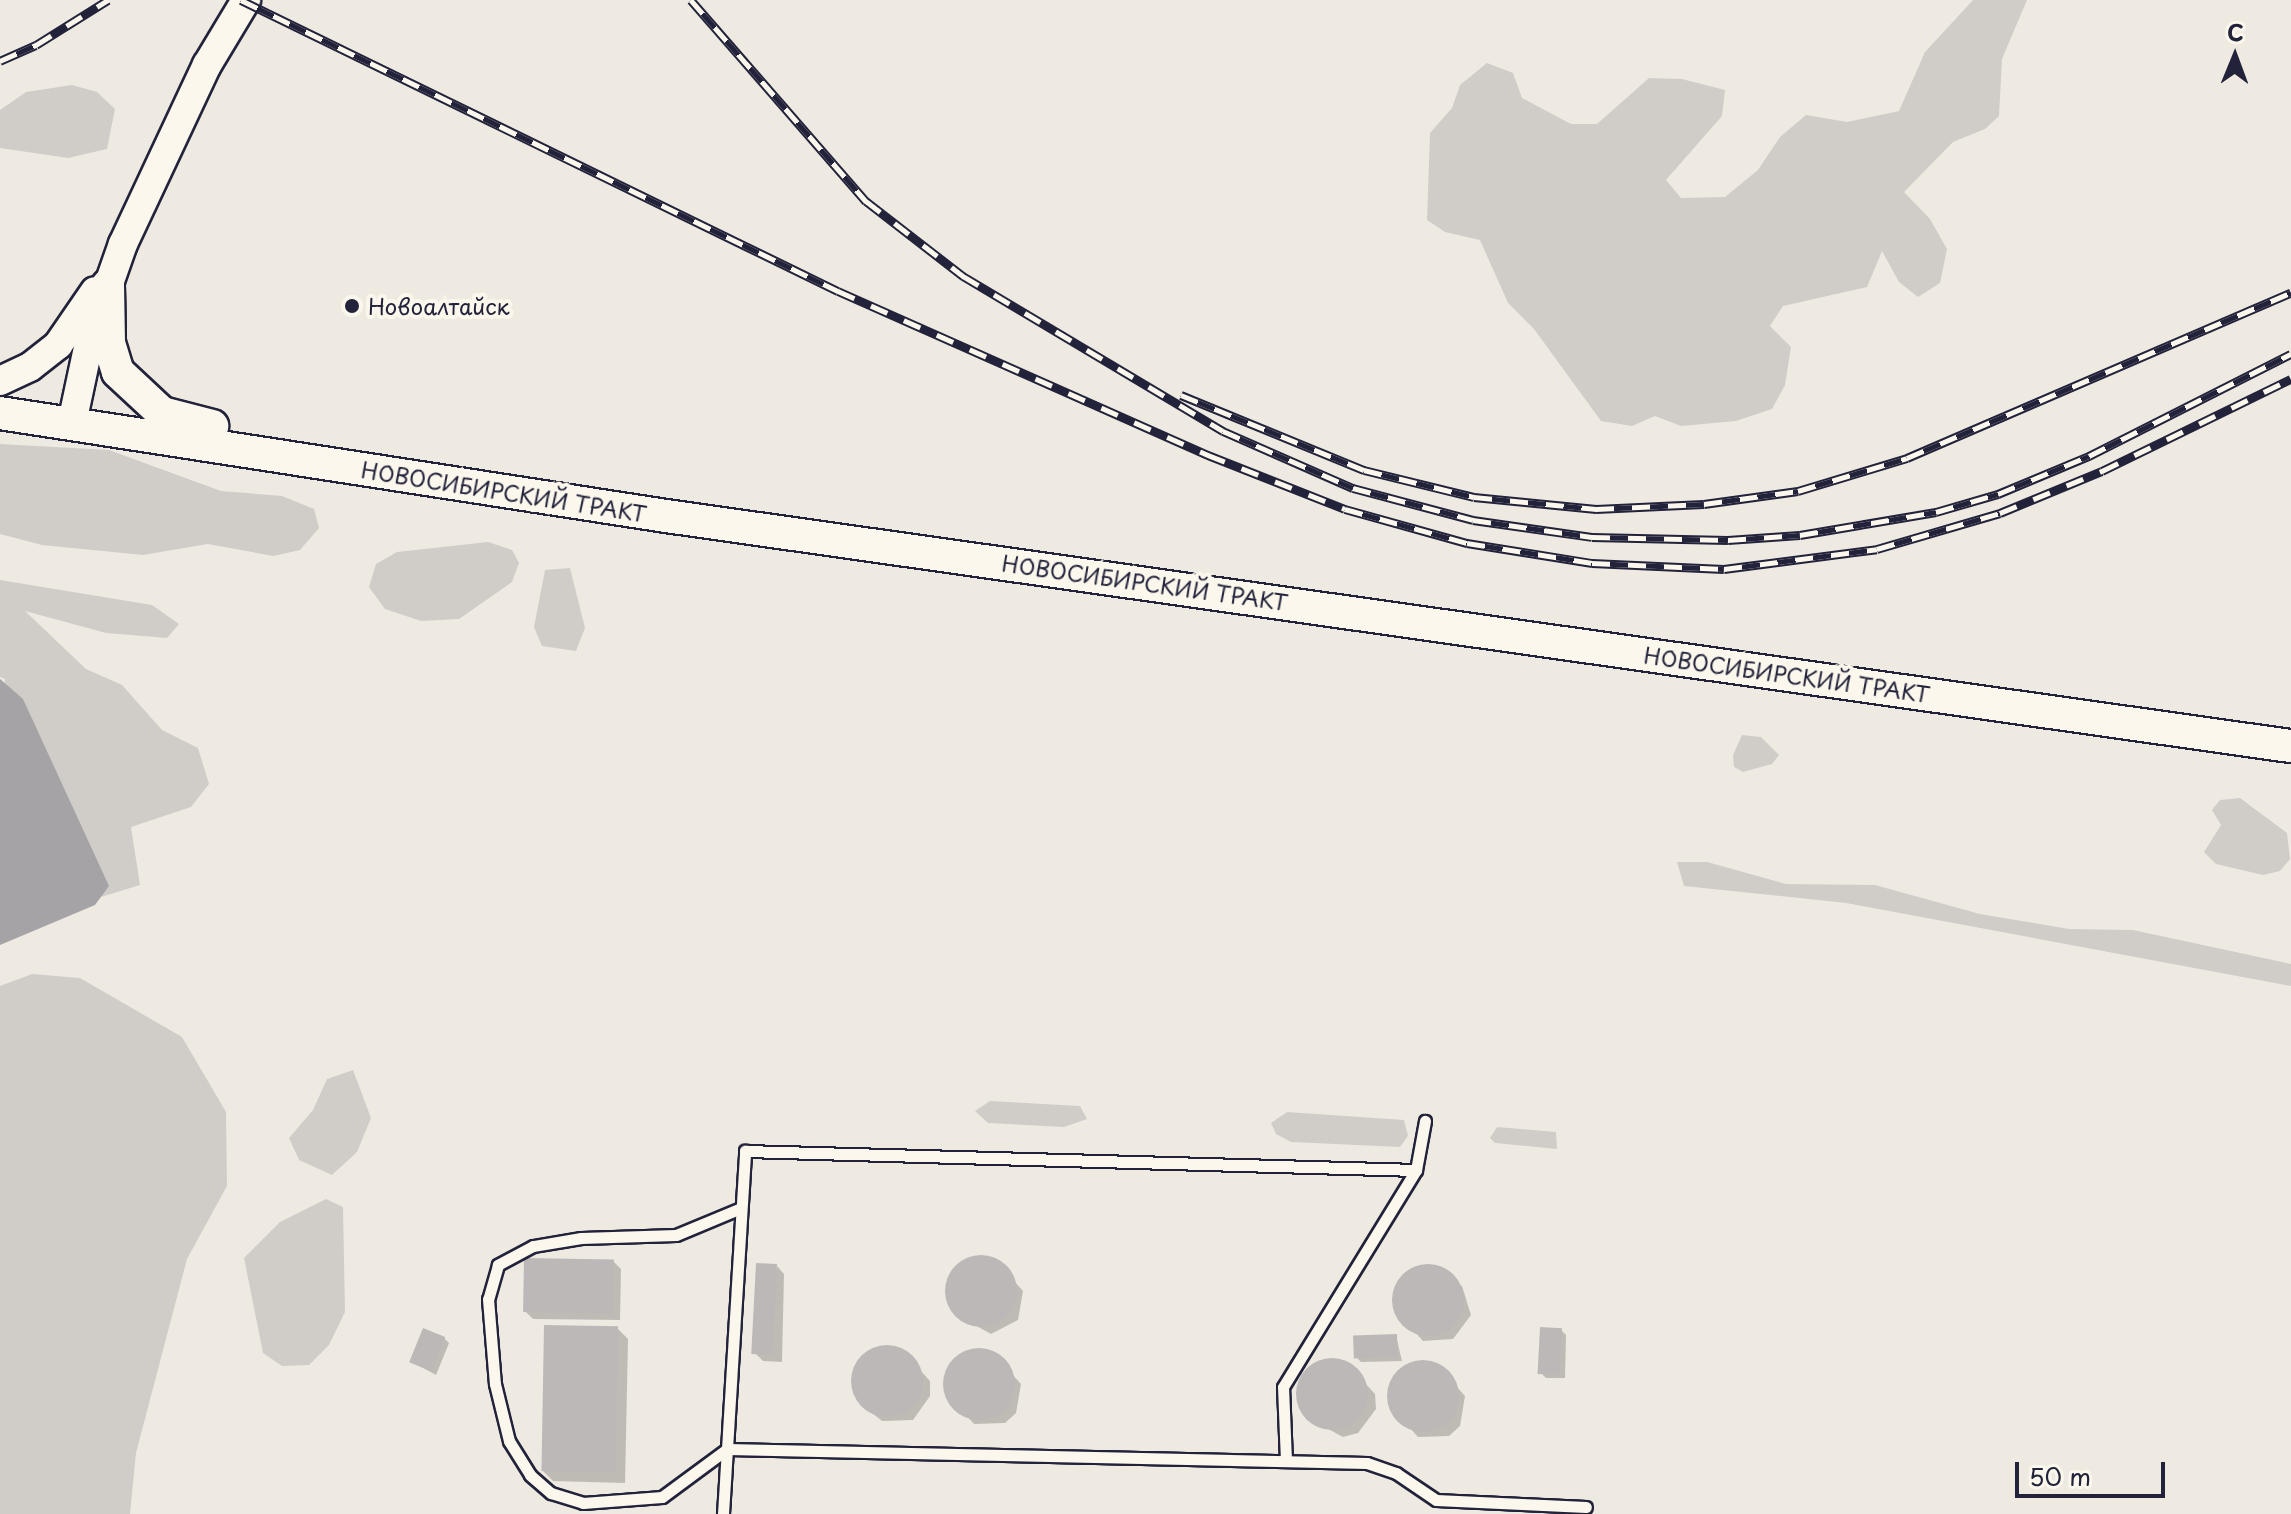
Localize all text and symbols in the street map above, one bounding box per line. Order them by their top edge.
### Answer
text: С [2227,15,2244,48]
north arrow [2195,16,2275,96]
place label: Новоалтайск [368,293,510,319]
marker: Новоалтайск [343,297,361,315]
street label: НОВОСИБИРСКИЙ ТРАКТ [359,455,649,527]
street label: НОВОСИБИРСКИЙ ТРАКТ [1000,549,1290,615]
street label: НОВОСИБИРСКИЙ ТРАКТ [1642,641,1932,707]
scale bar [2019,1446,2169,1496]
text: 50 m [2029,1458,2091,1494]

